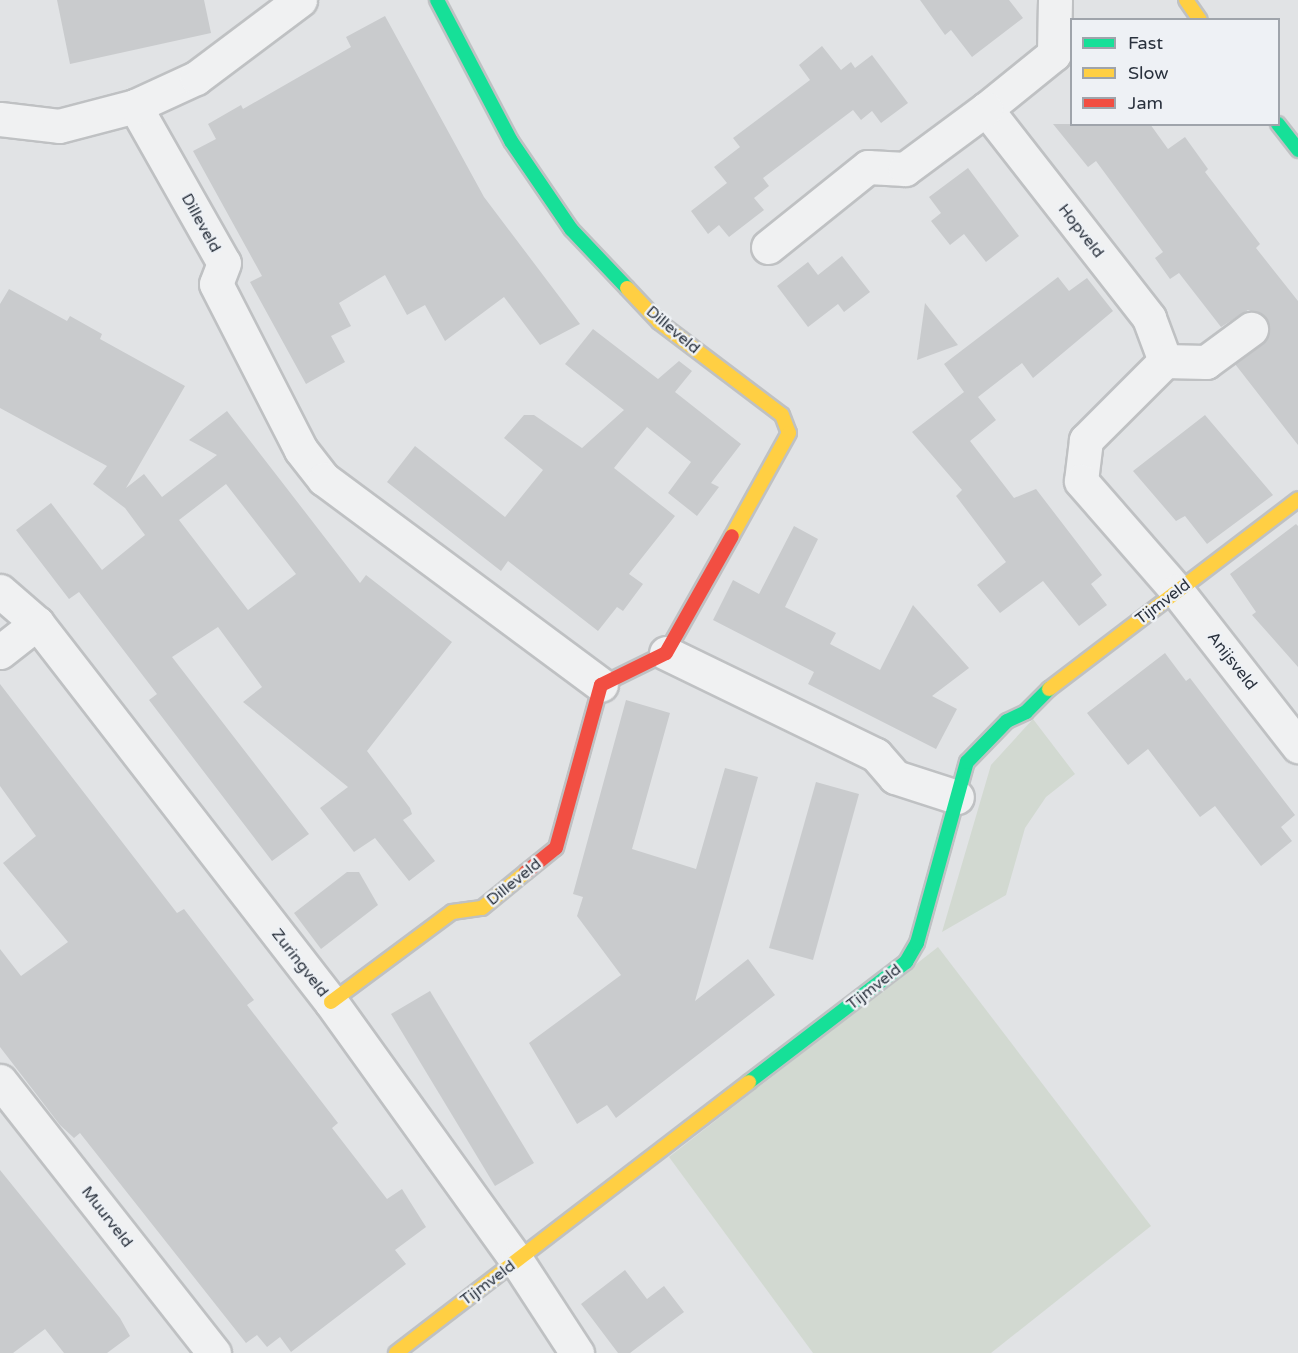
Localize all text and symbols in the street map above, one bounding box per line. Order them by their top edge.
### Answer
legend [1070,18,1280,126]
text: Fast [1128,32,1163,54]
text: Slow [1128,62,1169,84]
text: Jam [1128,92,1163,114]
street label: Dilleveld [177,190,225,256]
street label: Hopveld [1054,200,1108,262]
street label: Dilleveld [642,302,704,358]
street label: Tijmveld [1132,575,1194,629]
street label: Anijsveld [1203,628,1261,694]
street label: Dilleveld [483,854,545,910]
street label: Zuringveld [267,925,333,1001]
street label: Tijmveld [843,960,905,1014]
street label: Muurveld [77,1183,137,1251]
street label: Tijmveld [457,1256,519,1310]

